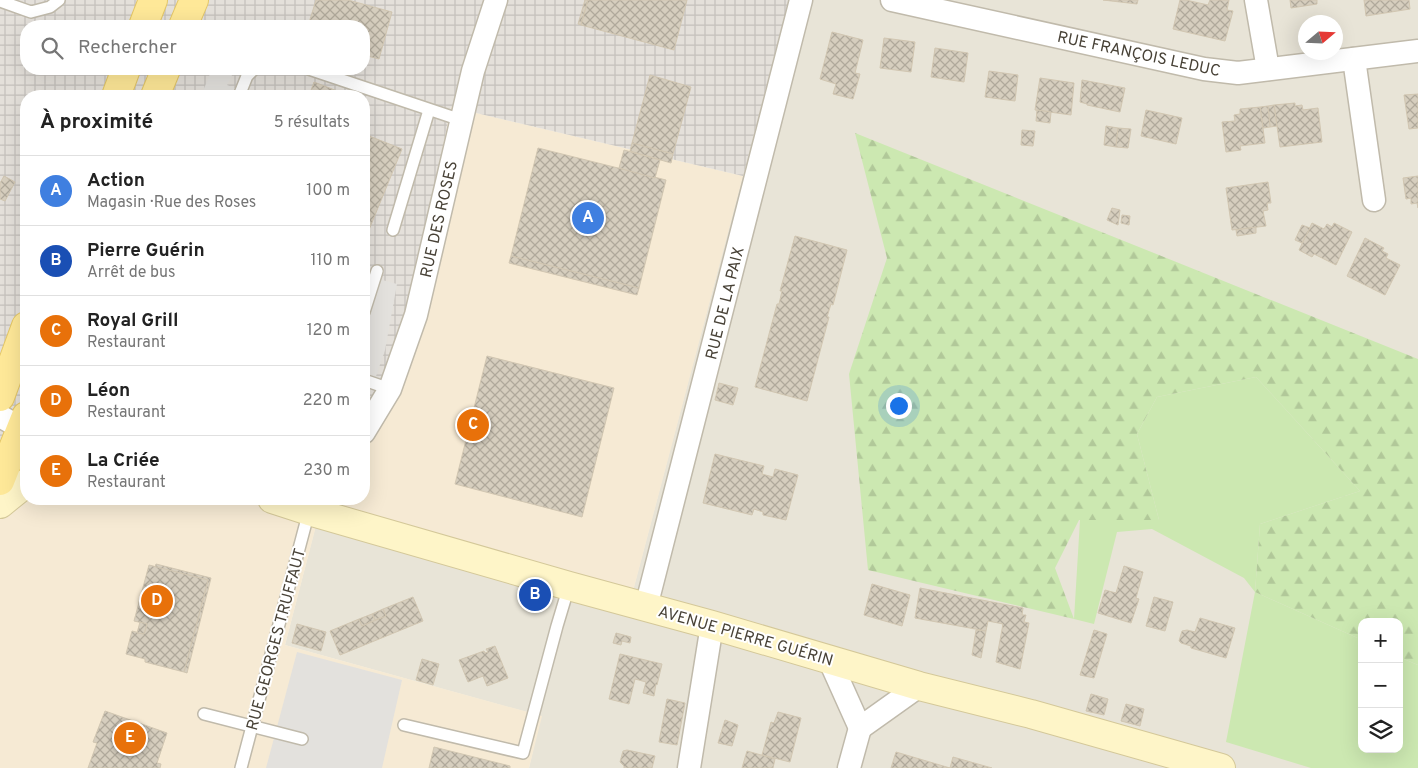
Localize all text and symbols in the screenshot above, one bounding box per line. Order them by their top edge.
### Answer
north arrow [1298,15,1343,60]
search box [20,20,370,75]
street label: RUE FRANÇOIS LEDUC [1055,28,1222,82]
icon: search [38,34,66,62]
text: Rechercher [78,36,177,60]
text: À proximité [40,109,153,136]
text: 5 résultats [274,113,350,133]
street label: RUE DES ROSES [417,159,463,280]
text: Action [87,169,145,193]
text: A [50,181,62,201]
text: 100 m [306,181,350,201]
text: Magasin · Rue des Roses [87,193,256,213]
pin: A [572,199,604,237]
text: Pierre Guérin [87,239,205,263]
street label: RUE DE LA PAIX [702,245,750,362]
text: B [50,251,62,271]
text: 110 m [310,251,350,271]
text: Arrêt de bus [87,263,176,283]
text: Royal Grill [87,309,178,333]
text: C [51,321,61,341]
text: 120 m [307,321,350,341]
text: Restaurant [87,333,166,353]
text: Léon [87,379,130,403]
text: D [50,391,62,411]
text: 220 m [303,391,350,411]
your location [886,393,912,419]
text: Restaurant [87,403,166,423]
pin: C [457,406,489,444]
text: La Criée [87,449,160,473]
text: E [51,461,61,481]
text: 230 m [303,461,350,481]
text: Restaurant [87,473,166,493]
street label: RUE GEORGES TRUFFAUT [243,546,311,733]
pin: B [519,576,551,614]
pin: D [141,582,173,620]
street label: AVENUE PIERRE GUÉRIN [656,600,836,672]
map controls [1358,618,1403,753]
button: + [1358,618,1403,663]
button: − [1358,663,1403,708]
button: layers [1358,708,1403,753]
pin: E [114,719,146,757]

